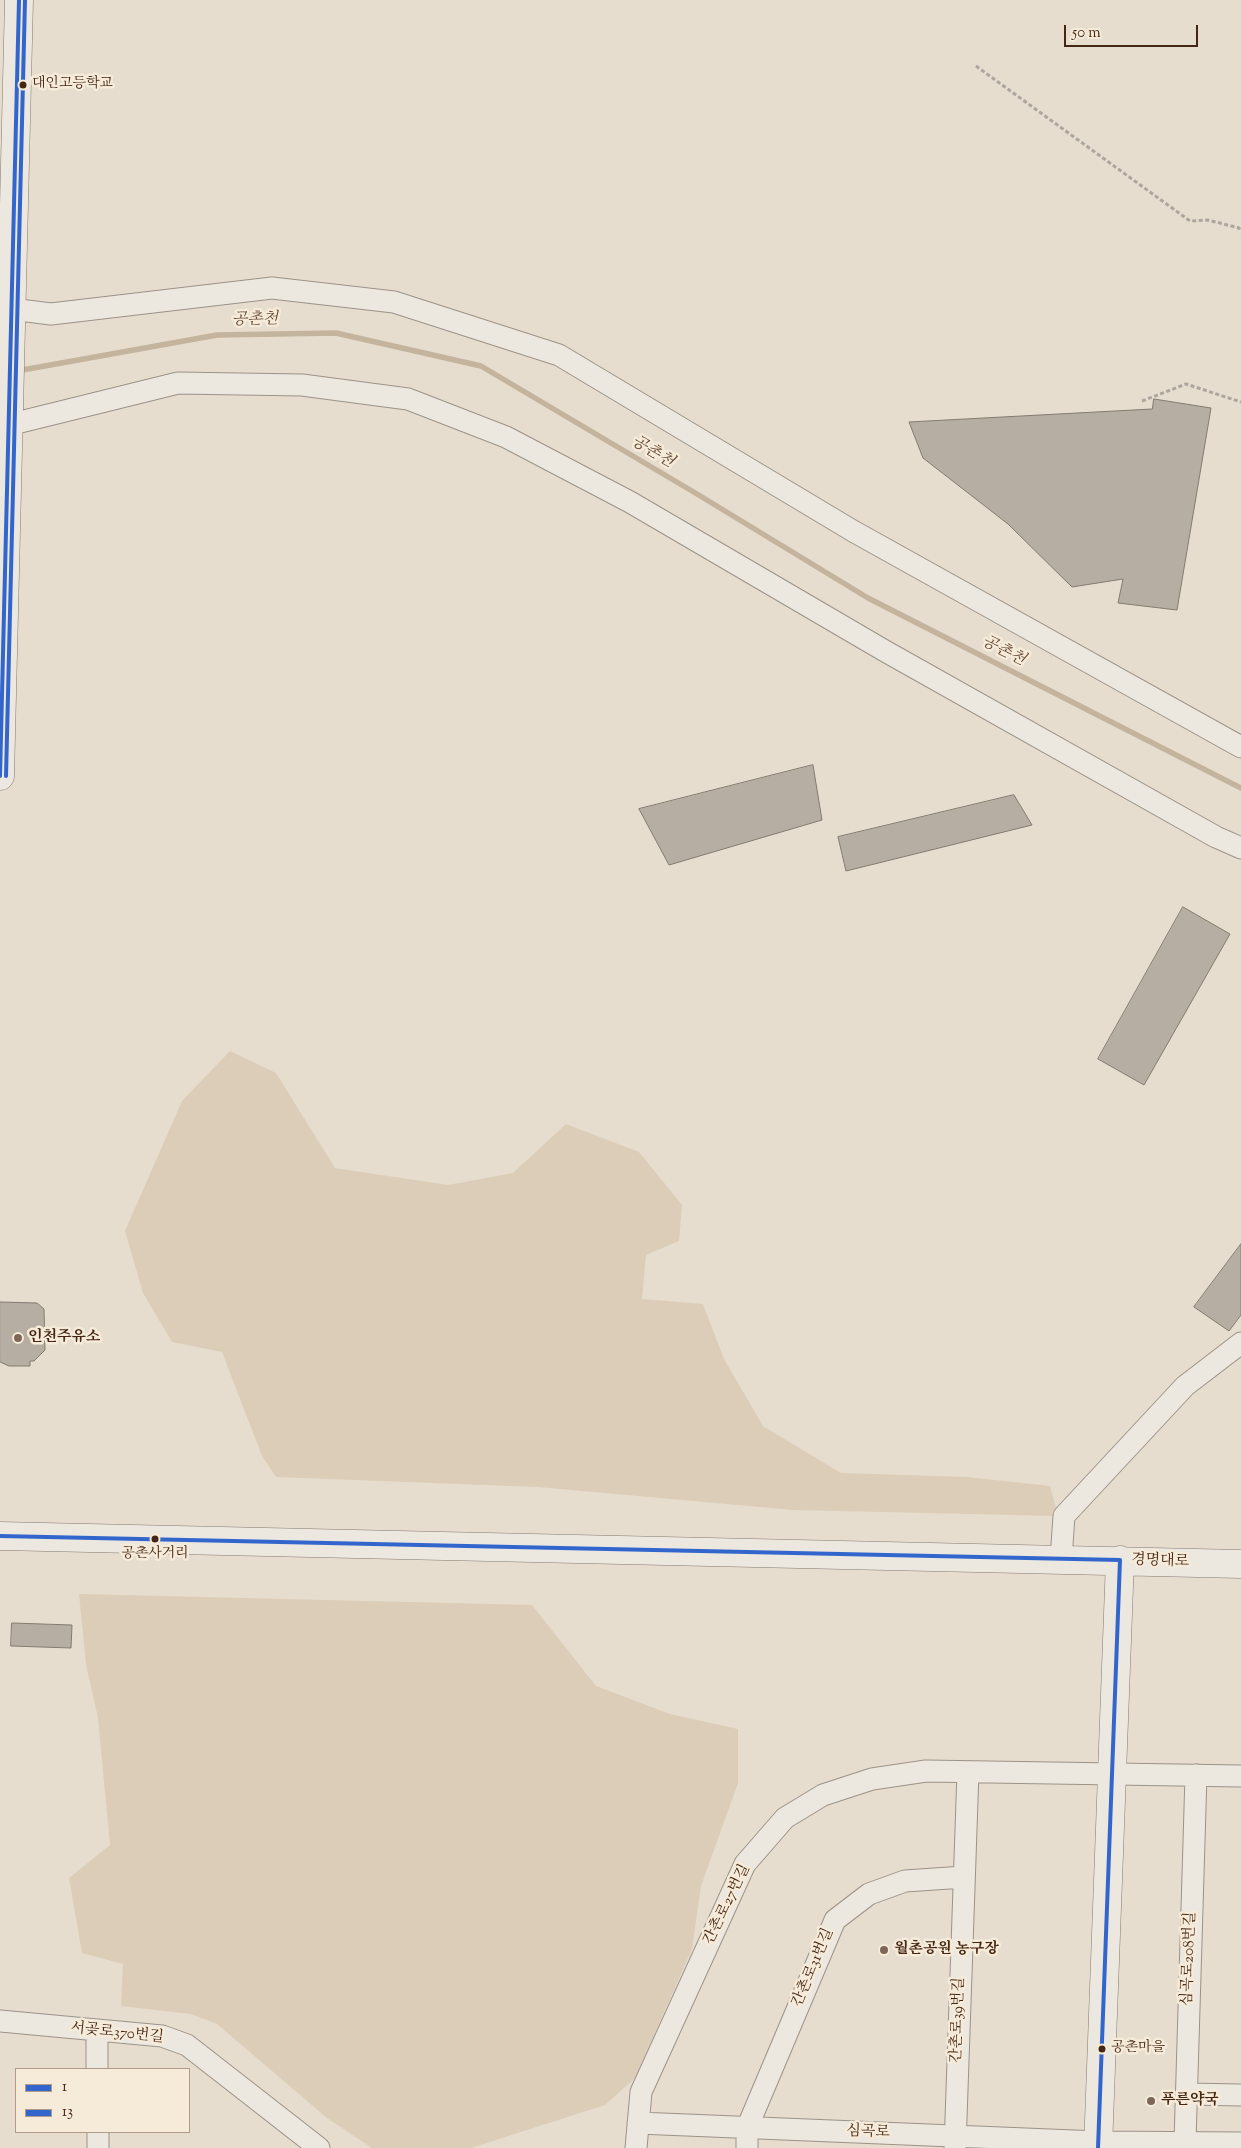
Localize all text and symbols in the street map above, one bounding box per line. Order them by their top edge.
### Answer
scale bar [1066,15,1200,47]
text: 50 m [1072,23,1101,44]
place label: 대인고등학교 [32,77,113,93]
marker: 대인고등학교 [18,80,28,90]
water label: 공촌천 [232,311,278,331]
water label: 공촌천 [627,433,677,473]
water label: 공촌천 [978,633,1028,671]
place label: 인천주유소 [28,1329,100,1347]
marker: 인천주유소 [12,1332,24,1344]
marker: 공촌사거리 [150,1534,160,1544]
place label: 공촌사거리 [121,1547,189,1563]
street label: 경명대로 [1131,1552,1189,1572]
street label: 간촌로27번길 [701,1862,755,1948]
street label: 심곡로208번길 [1179,1911,1201,2007]
street label: 간촌로31번길 [789,1926,839,2010]
place label: 월촌공원 농구장 [894,1941,999,1959]
marker: 월촌공원 농구장 [878,1944,890,1956]
street label: 간촌로39번길 [949,1977,969,2063]
street label: 서곶로370번길 [69,2020,165,2048]
place label: 공촌마을 [1111,2041,1165,2057]
marker: 공촌마을 [1097,2044,1107,2054]
legend [15,2068,190,2133]
text: 1 [62,2077,67,2098]
place label: 푸른약국 [1161,2092,1219,2110]
marker: 푸른약국 [1145,2095,1157,2107]
text: 13 [62,2102,73,2123]
street label: 심곡로 [846,2123,890,2143]

